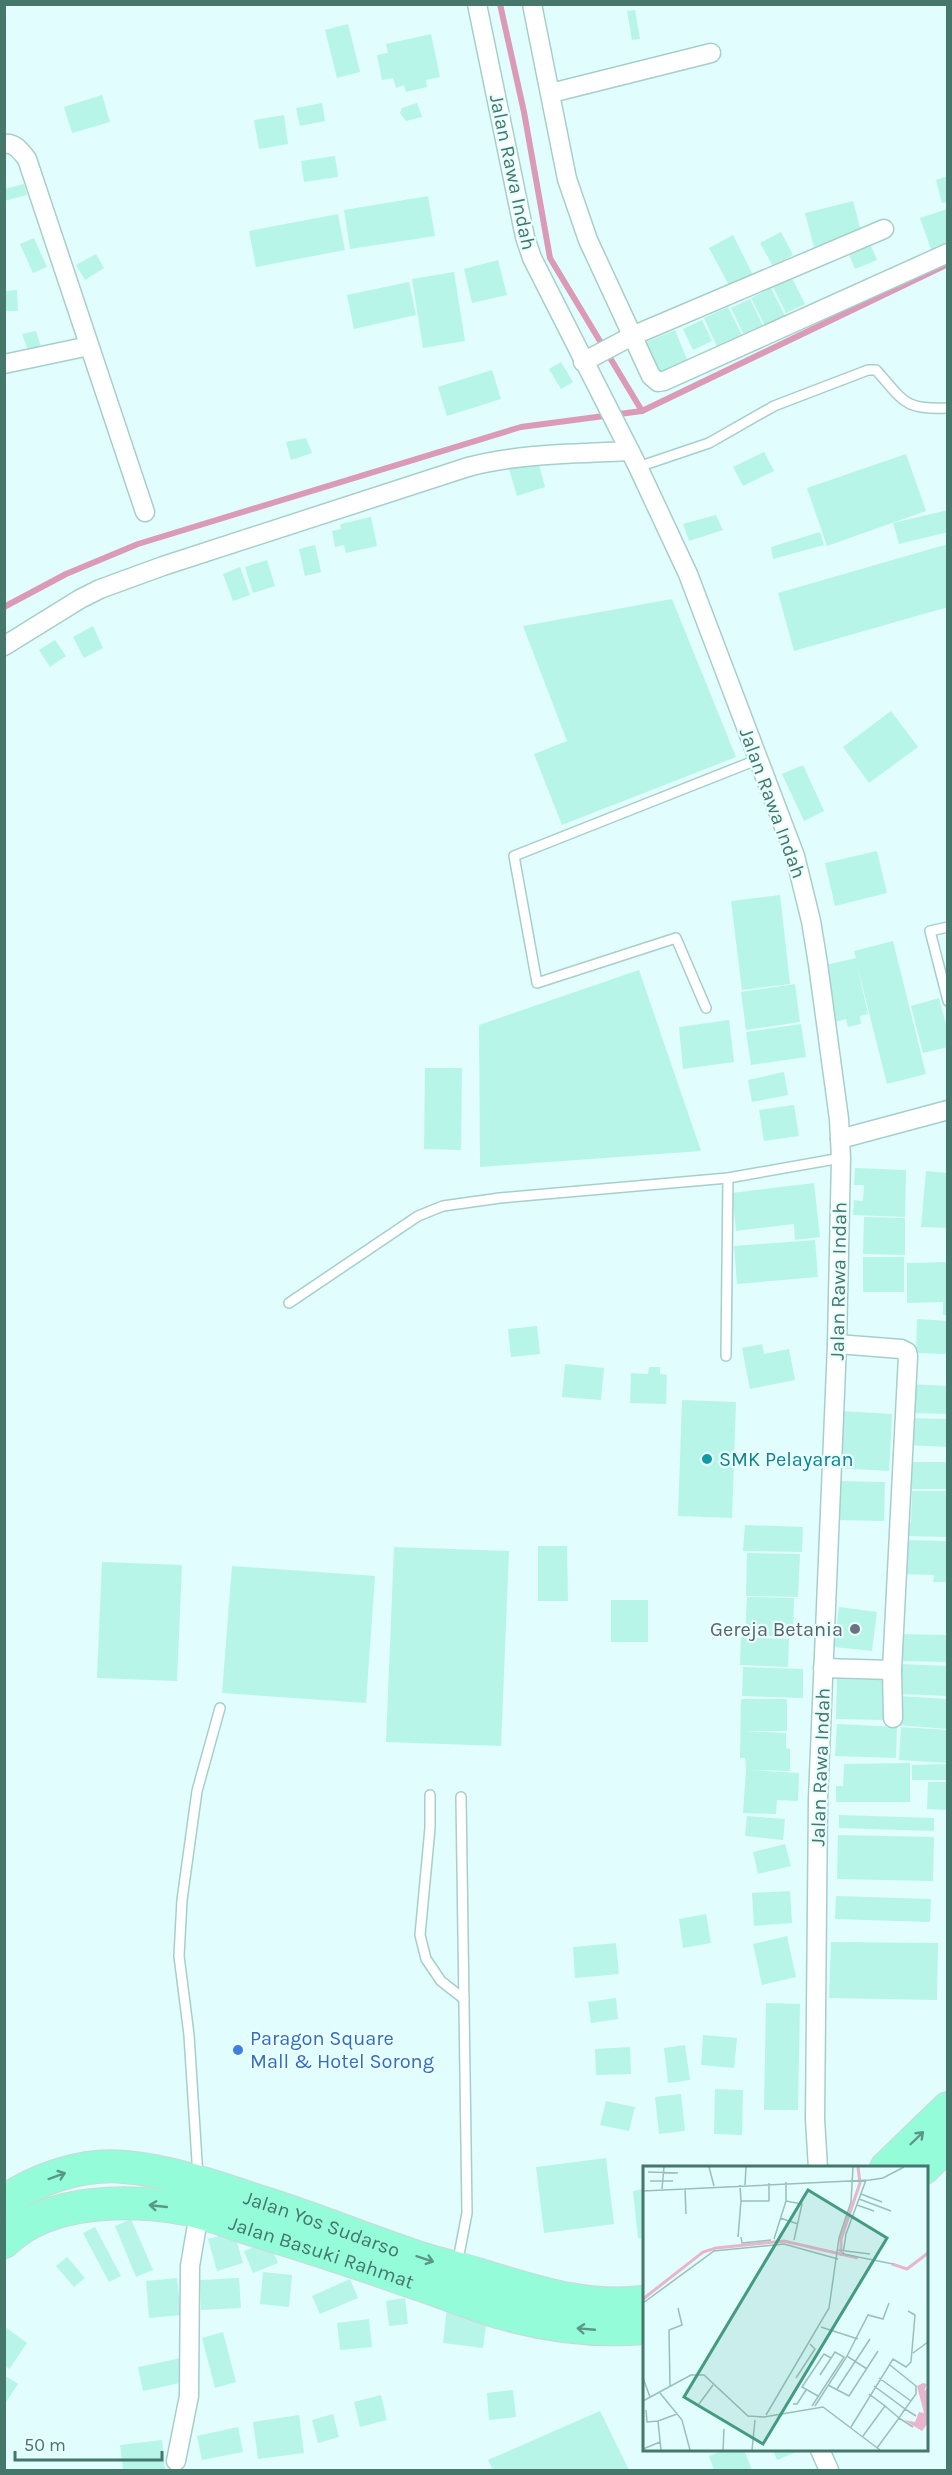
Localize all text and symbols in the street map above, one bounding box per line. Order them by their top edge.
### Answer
street label: Jalan Rawa Indah [485,92,540,252]
street label: Jalan Rawa Indah [735,725,810,882]
street label: Jalan Rawa Indah [826,1202,851,1361]
place label: SMK Pelayaran [719,1448,854,1471]
marker: SMK Pelayaran [700,1452,714,1466]
place label: Gereja Betania [710,1618,843,1641]
marker: Gereja Betania [848,1622,862,1636]
street label: Jalan Rawa Indah [806,1687,835,1847]
place label: Paragon Square Mall & Hotel Sorong [250,2027,434,2073]
marker: Paragon Square Mall & Hotel Sorong [231,2043,245,2057]
one-way arrow [909,2131,924,2145]
inset map [643,2166,928,2451]
one-way arrow [47,2170,66,2181]
street label: Jalan Yos Sudarso [241,2186,403,2262]
one-way arrow [148,2200,168,2211]
street label: Jalan Basuki Rahmat [226,2212,418,2294]
one-way arrow [415,2254,434,2265]
one-way arrow [577,2323,597,2334]
scale bar [15,2424,162,2462]
text: 50 m [24,2434,66,2456]

